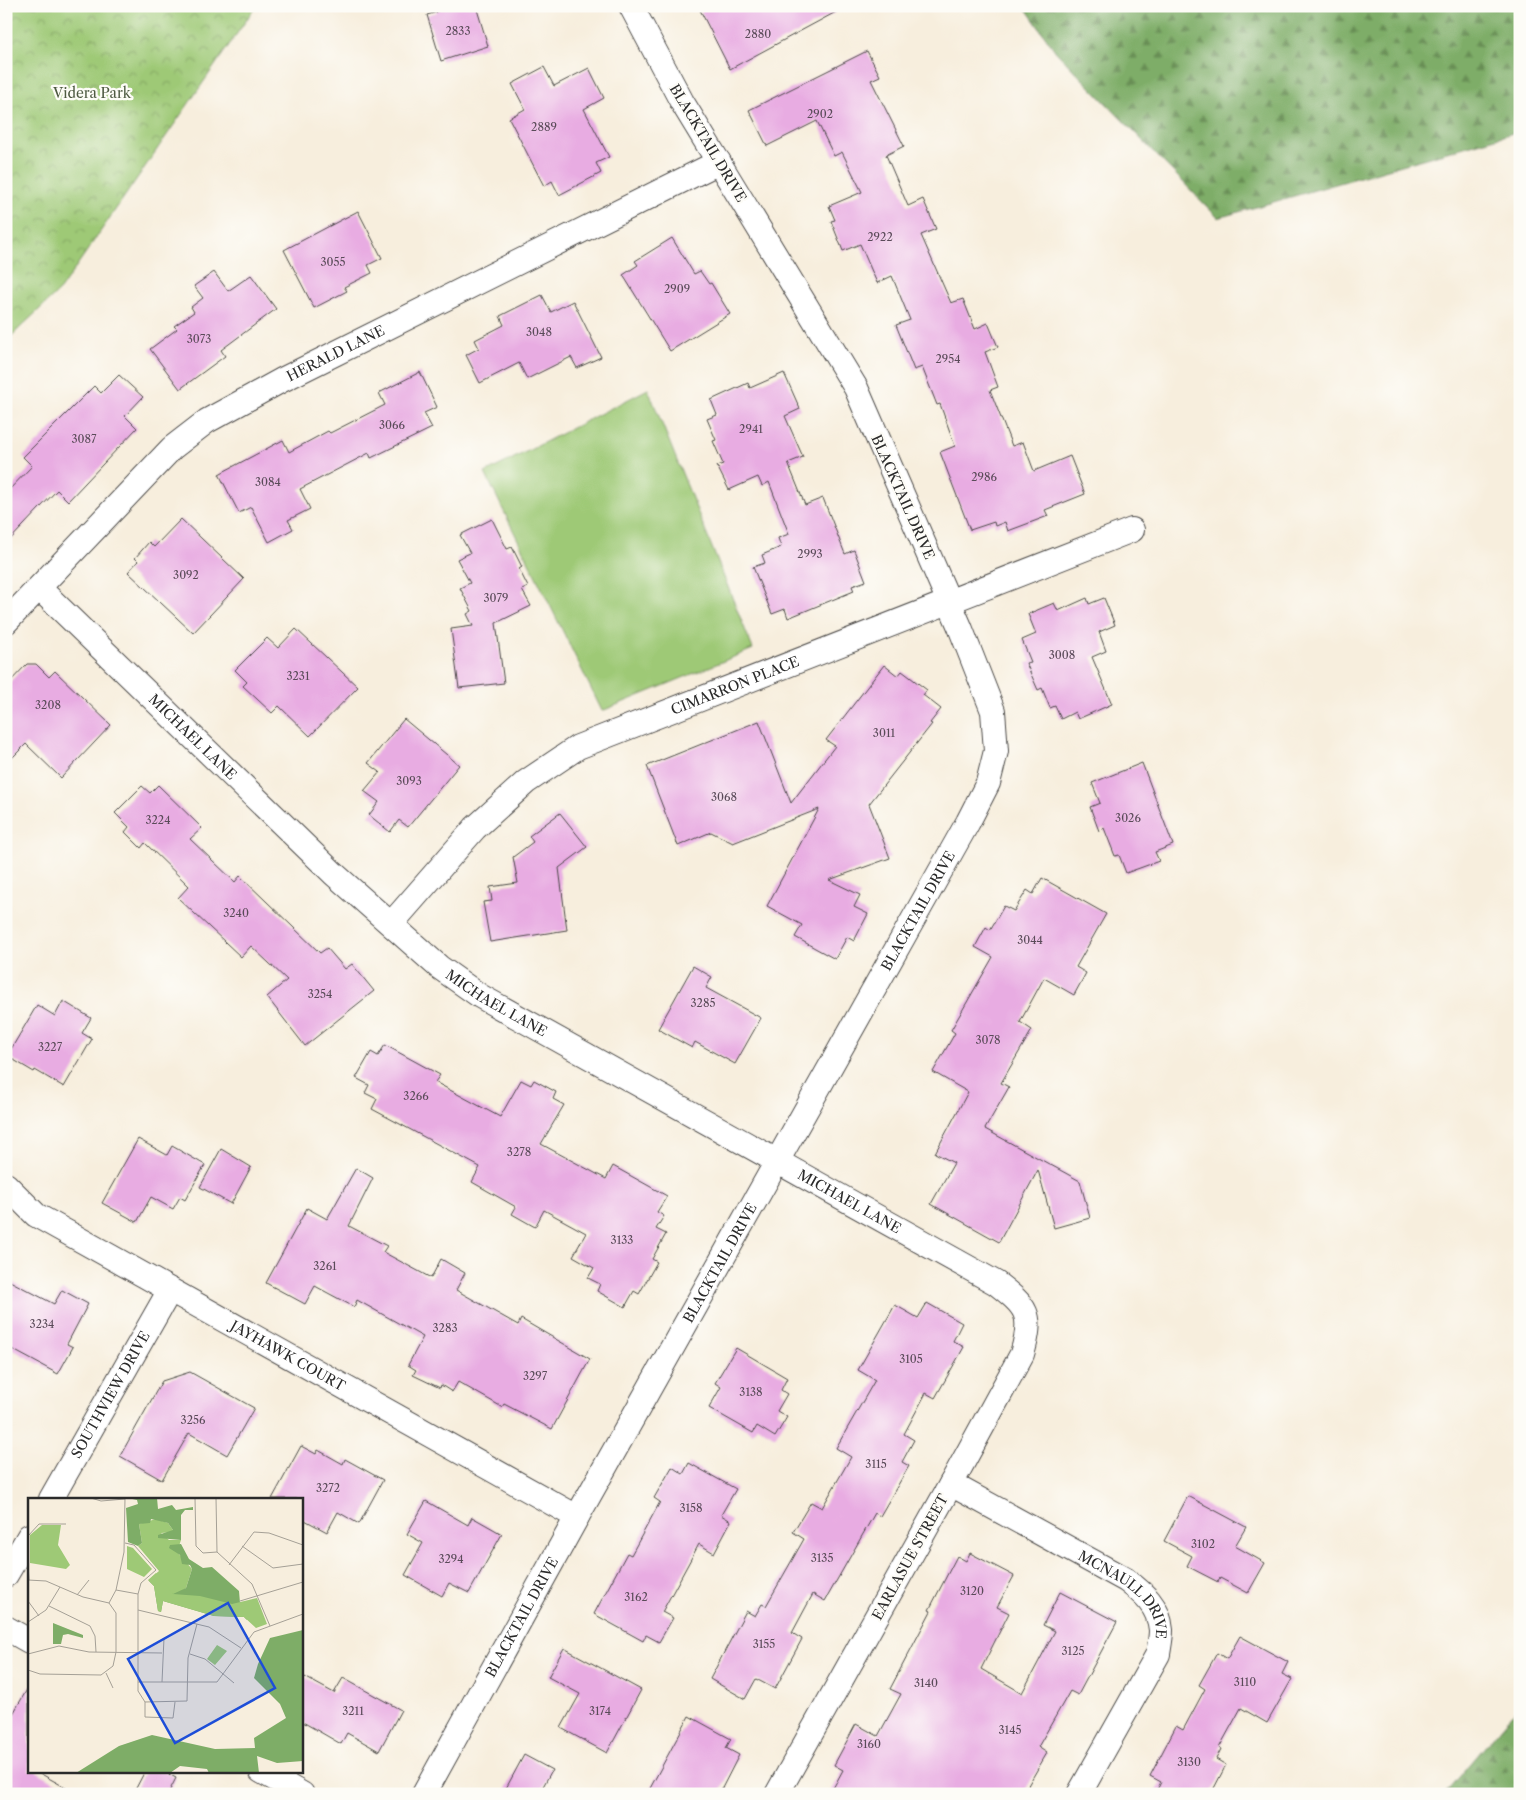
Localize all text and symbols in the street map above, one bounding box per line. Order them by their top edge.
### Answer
house number: 2833 [446,24,470,38]
house number: 2880 [745,27,771,41]
street label: BLACKTAIL DRIVE [666,81,750,205]
park label: Videra Park [52,84,132,102]
house number: 2902 [807,107,833,121]
house number: 2889 [531,120,557,134]
house number: 2922 [867,230,893,244]
house number: 3055 [321,255,346,269]
house number: 2909 [664,282,690,296]
street label: HERALD LANE [284,321,388,385]
house number: 3048 [526,325,552,339]
house number: 3073 [187,332,211,346]
house number: 2954 [935,352,961,366]
house number: 3066 [379,418,406,432]
house number: 2941 [739,422,763,436]
house number: 3087 [72,432,97,446]
street label: BLACKTAIL DRIVE [867,432,939,562]
house number: 2986 [971,470,997,484]
house number: 3084 [255,475,281,489]
house number: 2993 [797,547,823,561]
house number: 3092 [173,568,199,582]
house number: 3079 [484,591,508,605]
house number: 3008 [1049,648,1075,662]
street label: CIMARRON PLACE [668,652,802,719]
house number: 3231 [286,669,310,683]
street label: MICHAEL LANE [145,690,240,784]
house number: 3208 [35,698,61,712]
house number: 3011 [873,726,896,740]
house number: 3093 [396,774,422,788]
house number: 3068 [711,790,737,804]
house number: 3026 [1115,811,1141,825]
house number: 3224 [145,813,171,827]
street label: BLACKTAIL DRIVE [877,848,959,974]
house number: 3240 [223,906,249,920]
house number: 3044 [1017,933,1043,947]
street label: MICHAEL LANE [442,966,550,1040]
house number: 3254 [308,987,332,1001]
house number: 3285 [691,996,715,1010]
house number: 3078 [976,1033,1000,1047]
house number: 3227 [38,1040,63,1054]
house number: 3266 [403,1089,429,1103]
house number: 3278 [507,1145,531,1159]
street label: MICHAEL LANE [795,1166,904,1237]
street label: BLACKTAIL DRIVE [679,1200,761,1326]
house number: 3133 [611,1233,633,1247]
house number: 3261 [313,1259,337,1273]
street label: JAYHAWK COURT [226,1315,349,1395]
house number: 3234 [30,1317,54,1331]
house number: 3283 [433,1321,457,1335]
street label: SOUTHVIEW DRIVE [67,1328,154,1461]
house number: 3105 [899,1352,923,1366]
house number: 3297 [523,1369,548,1383]
house number: 3138 [739,1385,763,1399]
house number: 3256 [181,1413,206,1427]
house number: 3115 [865,1457,887,1471]
house number: 3272 [316,1481,340,1495]
street label: EARLASUE STREET [868,1490,952,1623]
inset map [28,1498,302,1772]
house number: 3158 [679,1501,703,1515]
house number: 3102 [1191,1537,1215,1551]
street label: MCNAULL DRIVE [1075,1547,1170,1639]
house number: 3135 [811,1551,833,1565]
house number: 3294 [438,1552,464,1566]
street label: BLACKTAIL DRIVE [481,1554,562,1680]
house number: 3120 [960,1584,984,1598]
house number: 3162 [624,1590,648,1604]
house number: 3155 [753,1637,775,1651]
house number: 3125 [1062,1644,1085,1658]
house number: 3110 [1234,1675,1256,1689]
house number: 3140 [914,1676,938,1690]
house number: 3211 [342,1704,364,1718]
house number: 3174 [589,1704,611,1718]
house number: 3145 [998,1723,1022,1737]
house number: 3160 [857,1737,881,1751]
house number: 3130 [1177,1755,1201,1769]

